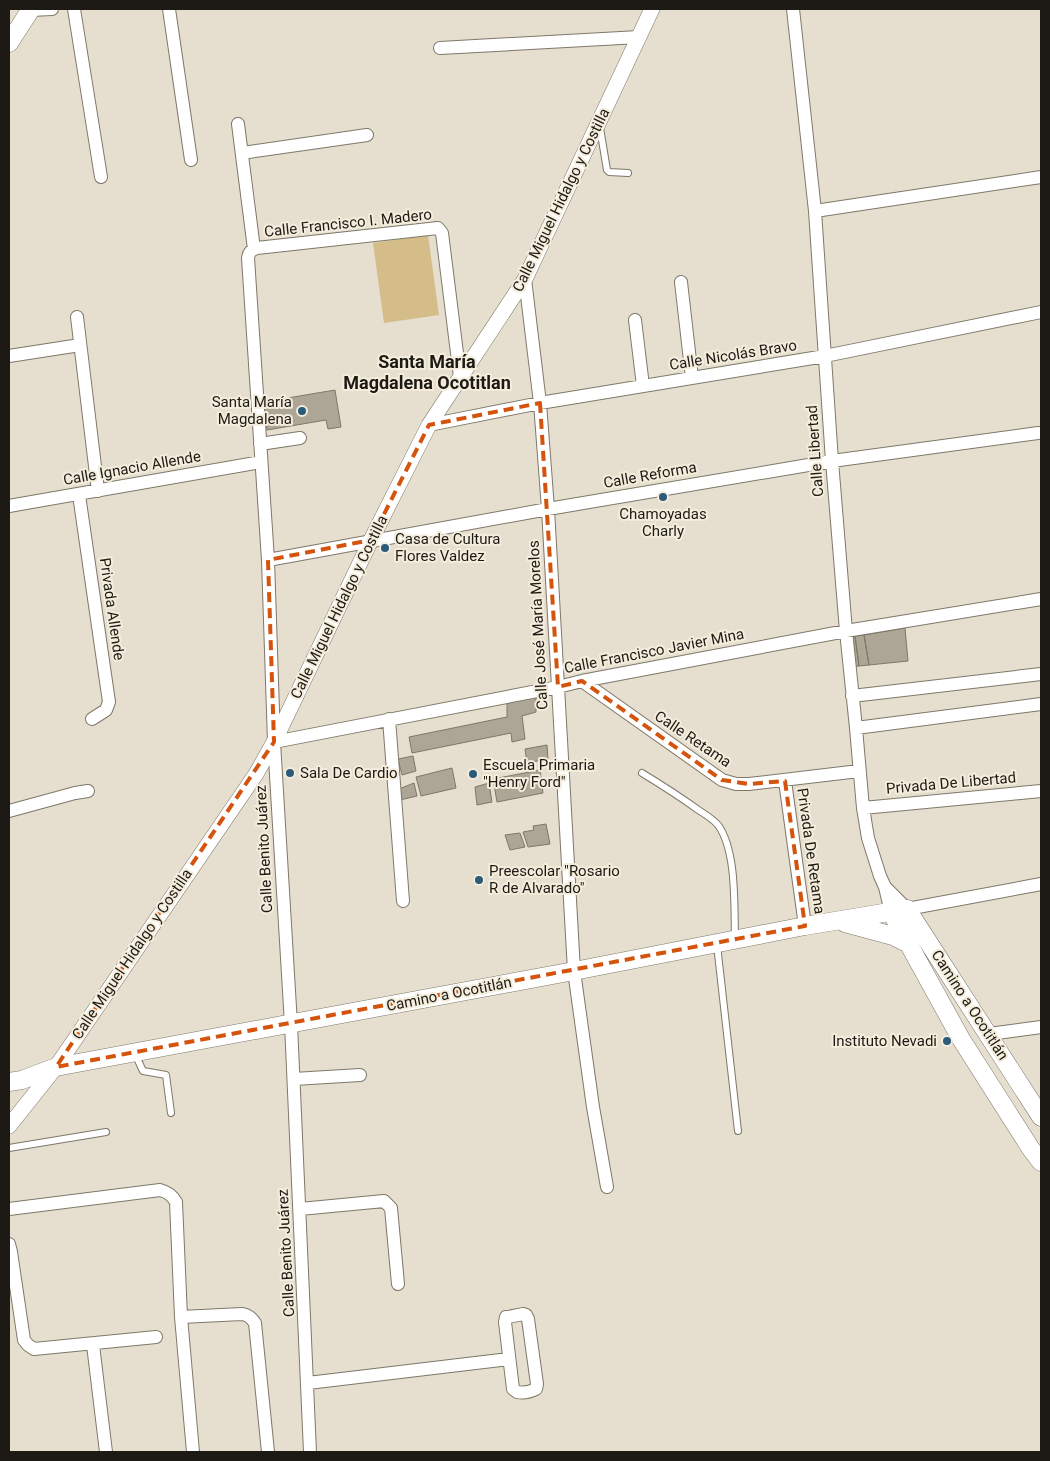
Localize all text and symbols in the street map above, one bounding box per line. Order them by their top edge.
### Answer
street label: Calle Miguel Hidalgo y Costilla [509,105,613,295]
street label: Calle Francisco I. Madero [263,205,433,241]
street label: Calle Nicolás Bravo [668,336,798,374]
district label: Santa María Magdalena Ocotitlan [343,351,511,393]
place label: Santa María Magdalena [212,393,292,428]
street label: Calle Libertad [803,404,827,498]
marker: Santa María Magdalena [296,405,308,417]
street label: Calle Ignacio Allende [62,447,202,489]
street label: Calle Reforma [602,458,698,492]
marker: Chamoyadas Charly [657,491,669,503]
place label: Chamoyadas Charly [619,505,707,540]
street label: Calle Miguel Hidalgo y Costilla [287,512,391,702]
place label: Casa de Cultura Flores Valdez [395,530,500,565]
street label: Calle José María Morelos [525,540,551,710]
marker: Casa de Cultura Flores Valdez [379,542,391,554]
street label: Privada Allende [96,556,128,662]
street label: Calle Francisco Javier Mina [563,625,745,677]
street label: Calle Retama [651,707,735,771]
place label: Escuela Primaria "Henry Ford" [483,756,595,791]
place label: Sala De Cardio [300,764,398,782]
marker: Sala De Cardio [284,767,296,779]
marker: Escuela Primaria "Henry Ford" [467,768,479,780]
street label: Privada De Libertad [885,768,1017,798]
street label: Calle Benito Juárez [252,785,276,913]
street label: Privada De Retama [793,787,829,915]
place label: Preescolar "Rosario R de Alvarado" [489,862,620,897]
street label: Calle Miguel Hidalgo y Costilla [68,865,196,1043]
marker: Preescolar "Rosario R de Alvarado" [473,874,485,886]
street label: Camino a Ocotitlán [928,947,1012,1063]
street label: Camino a Ocotitlán [385,973,513,1015]
place label: Instituto Nevadi [832,1032,937,1050]
marker: Instituto Nevadi [941,1035,953,1047]
street label: Calle Benito Juárez [274,1189,298,1317]

